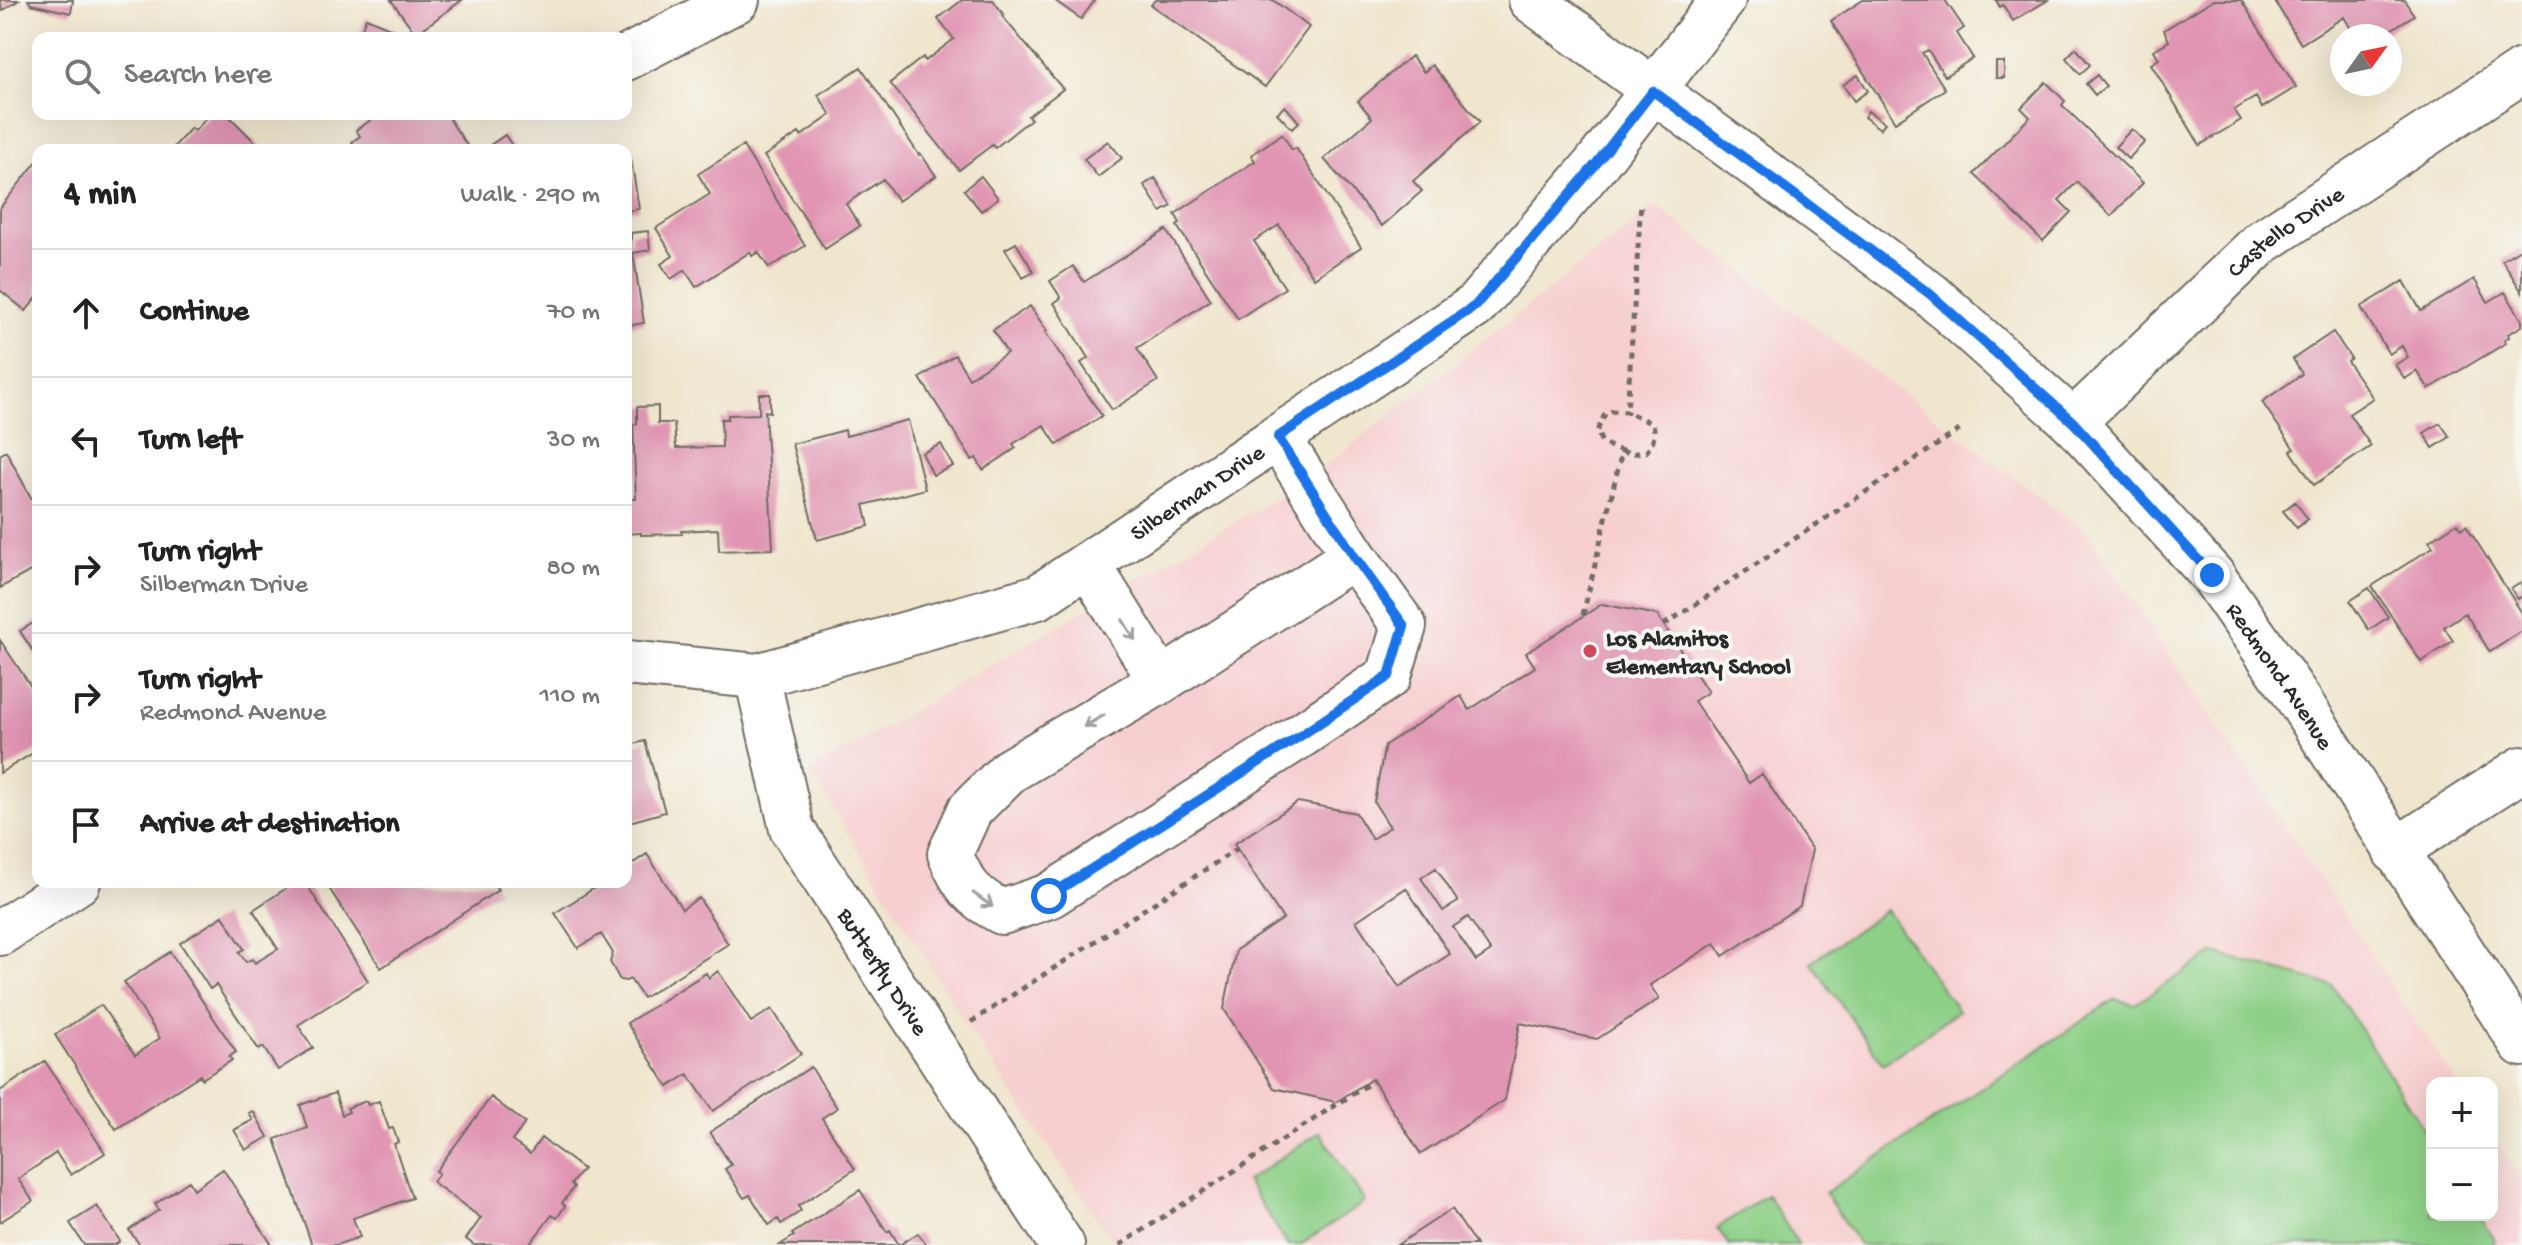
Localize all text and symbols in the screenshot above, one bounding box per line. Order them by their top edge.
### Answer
north arrow [2330,24,2402,96]
search box [32,32,632,120]
icon: search [60,54,104,98]
text: Search here [124,59,272,94]
text: 4 min [64,176,136,216]
text: Walk · 290 m [461,181,600,212]
street label: Castello Drive [2222,181,2351,286]
icon: ahead [64,291,108,335]
text: Continue [140,296,249,331]
text: 70 m [547,298,600,329]
icon: left [64,419,108,463]
text: Turn left [140,424,241,459]
text: 30 m [547,426,600,457]
street label: Silberman Drive [1126,439,1272,549]
text: Turn right [140,536,260,571]
icon: right [64,547,108,591]
text: 80 m [546,554,600,585]
route end [2194,557,2230,593]
text: Silberman Drive [140,571,308,602]
street label: Redmond Avenue [2218,598,2339,757]
one-way arrow [1121,619,1138,641]
place label: Los Alamitos Elementary School [1606,626,1791,683]
marker: Los Alamitos Elementary School [1581,642,1599,660]
text: Turn right [140,664,260,699]
icon: right [64,675,108,719]
text: 110 m [540,682,600,713]
text: Redmond Avenue [140,699,326,730]
one-way arrow [1082,714,1106,729]
icon: arrive [64,803,108,847]
text: Arrive at destination [140,808,400,843]
route start [1031,878,1067,914]
one-way arrow [972,891,993,908]
street label: Butterfly Drive [829,903,933,1043]
map controls [2426,1077,2498,1221]
button: + [2426,1077,2498,1149]
button: − [2426,1149,2498,1221]

